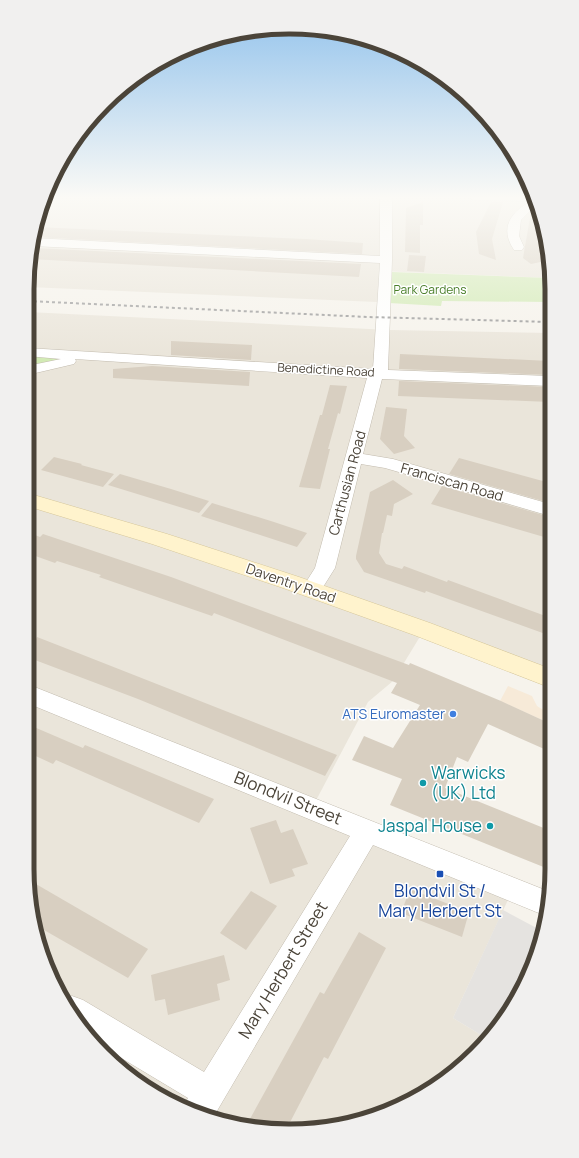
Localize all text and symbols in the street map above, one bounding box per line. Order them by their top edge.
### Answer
park label: Park Gardens [393,281,467,298]
street label: Benedictine Road [277,358,375,381]
street label: Carthusian Road [323,428,370,537]
street label: Franciscan Road [399,458,506,505]
street label: Daventry Road [244,558,339,607]
place label: ATS Euromaster [342,704,445,723]
marker: ATS Euromaster [448,709,458,719]
place label: Warwicks (UK) Ltd [431,761,505,804]
street label: Blondvil Street [231,765,346,830]
marker: Warwicks (UK) Ltd [418,778,428,788]
place label: Jaspal House [378,814,482,837]
marker: Jaspal House [485,821,495,831]
marker: Blondvil St / Mary Herbert St [435,869,445,879]
place label: Blondvil St / Mary Herbert St [378,879,502,922]
street label: Mary Herbert Street [233,897,333,1043]

